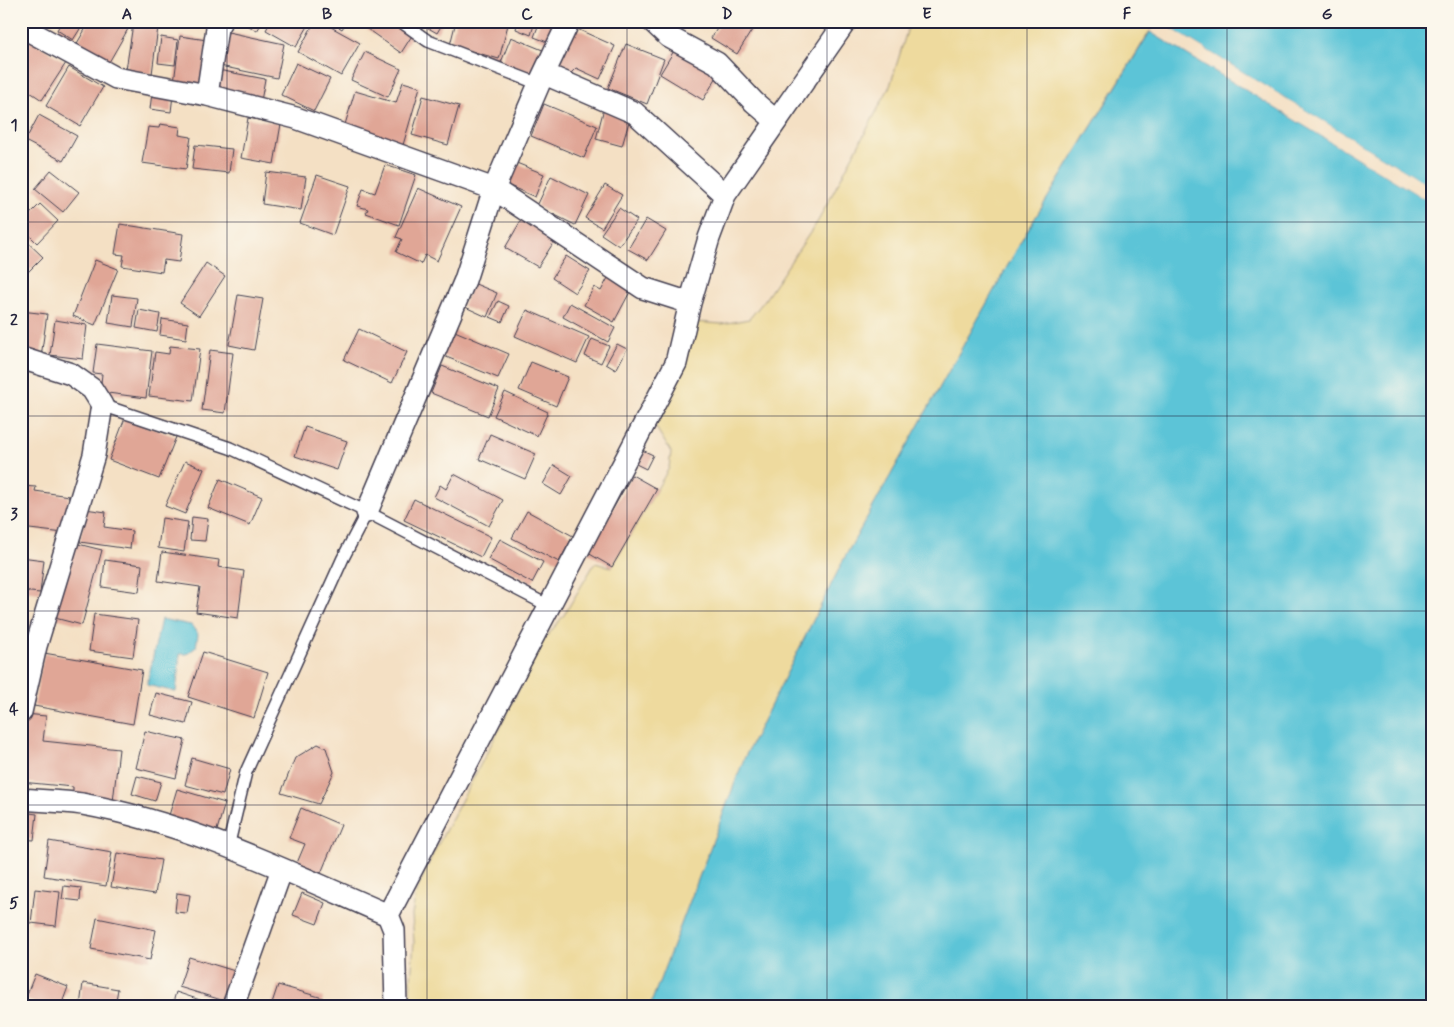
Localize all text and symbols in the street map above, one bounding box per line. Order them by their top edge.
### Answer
text: A [122,4,132,25]
text: B [322,4,332,25]
text: C [521,4,533,25]
text: D [721,4,733,25]
text: E [922,4,932,25]
text: F [1123,4,1132,25]
text: G [1322,4,1333,25]
text: 1 [10,115,18,136]
text: 2 [10,310,18,331]
text: 3 [10,504,18,525]
text: 4 [9,699,19,720]
text: 5 [9,893,19,914]

